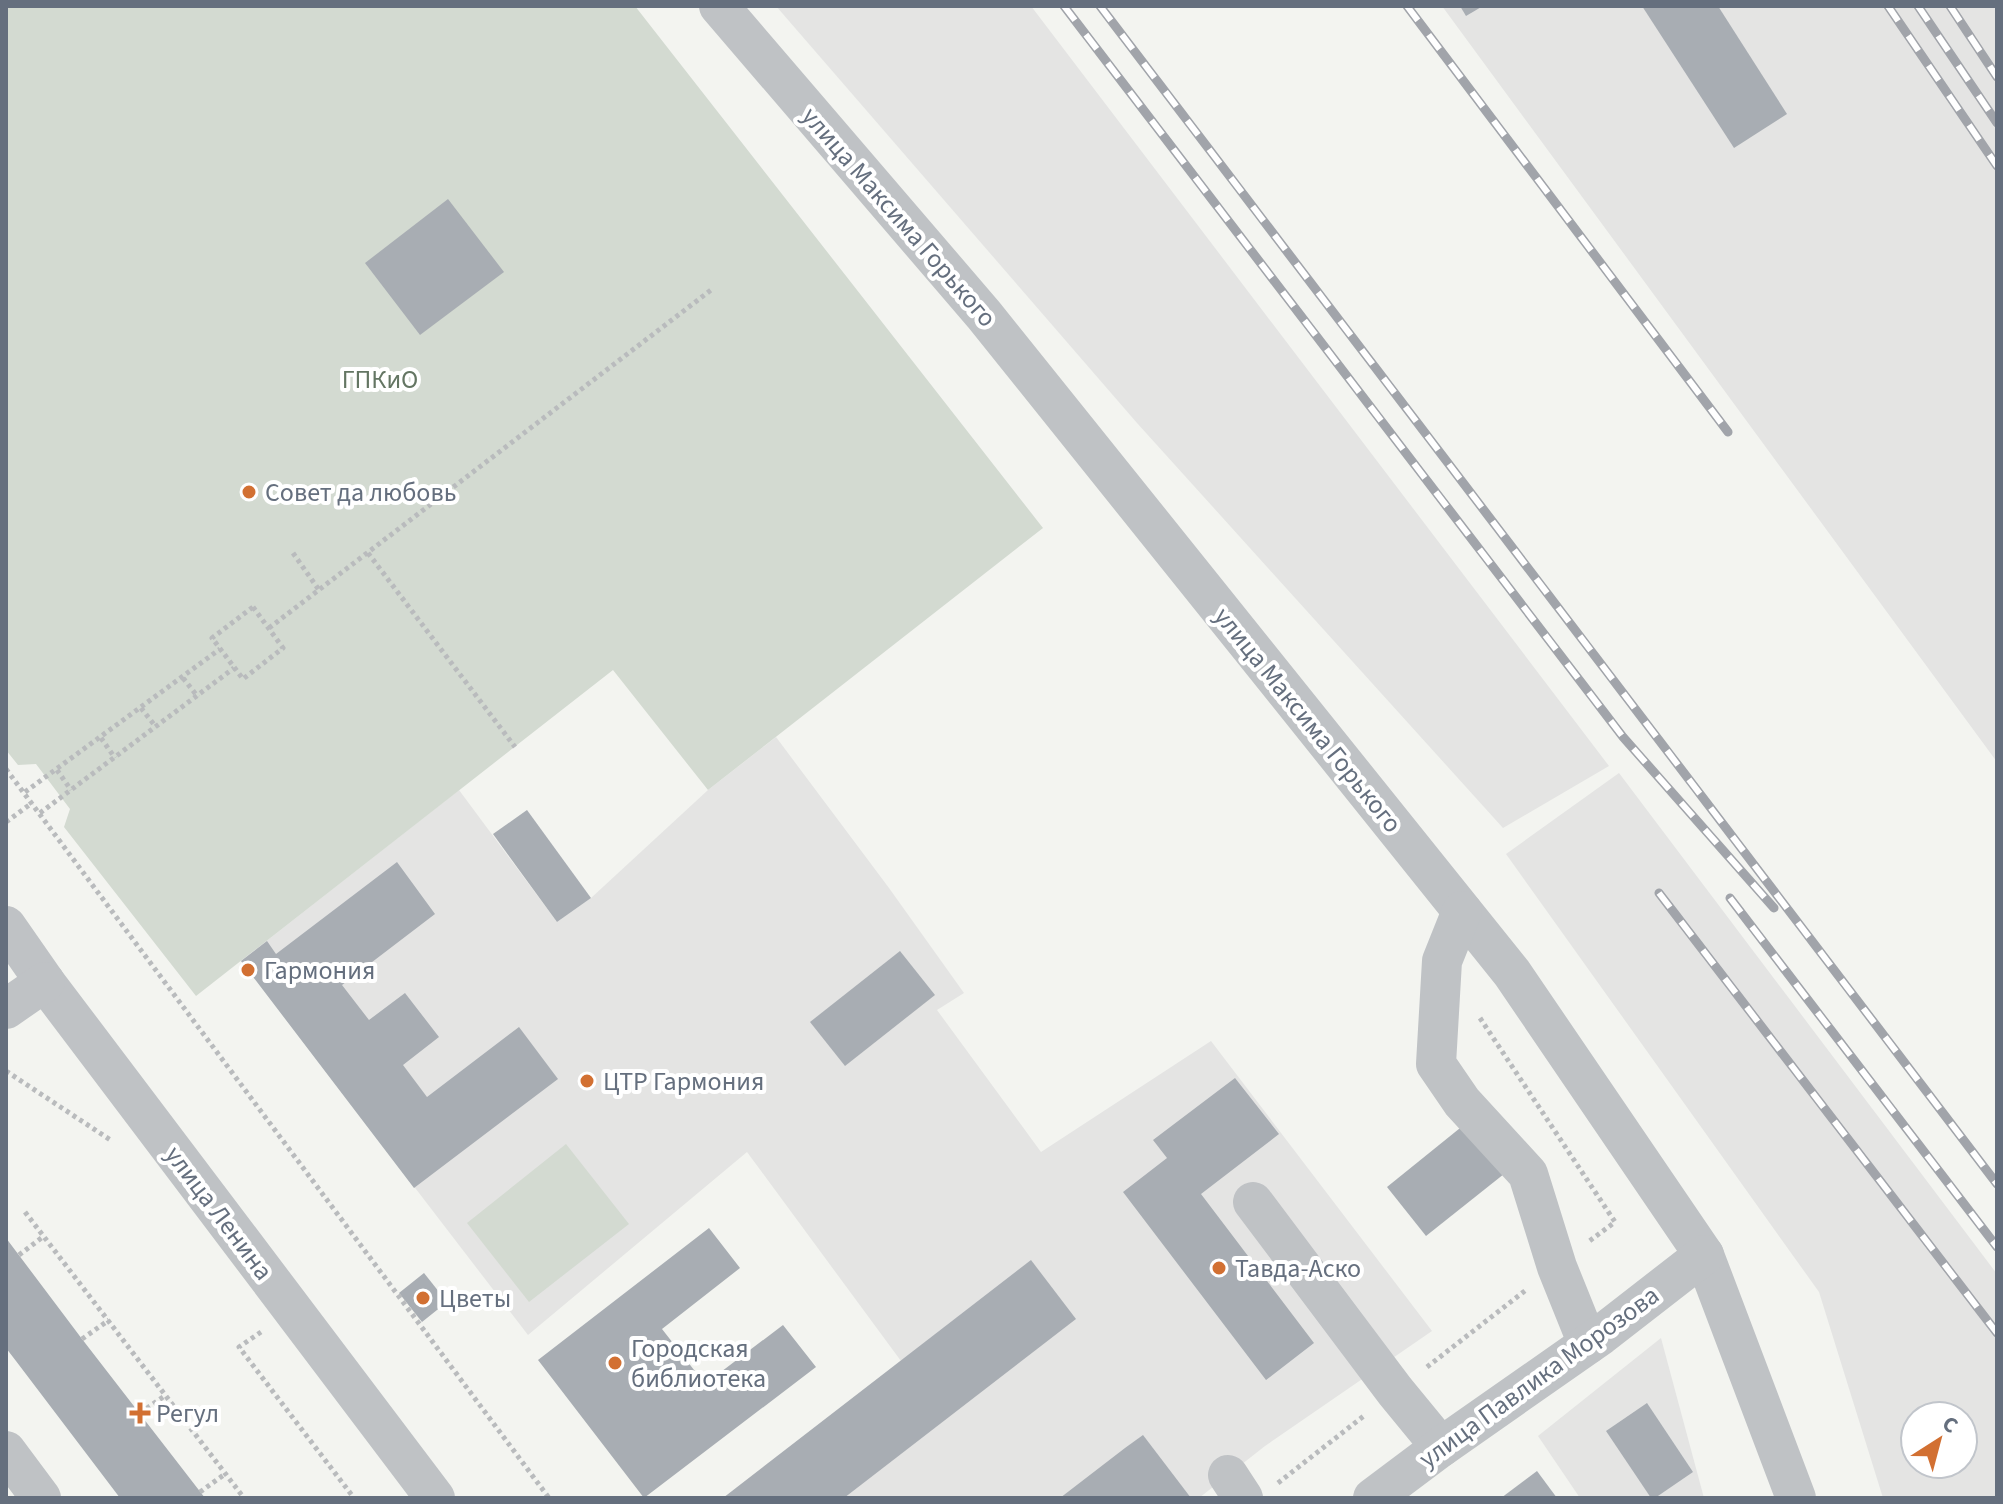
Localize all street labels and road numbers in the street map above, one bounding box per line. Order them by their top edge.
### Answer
street label: улица Максима Горького [793,99,1005,335]
street label: улица Максима Горького [1205,599,1411,841]
street label: улица Ленина [156,1138,282,1288]
street label: улица Павлика Морозова [1411,1277,1667,1477]

